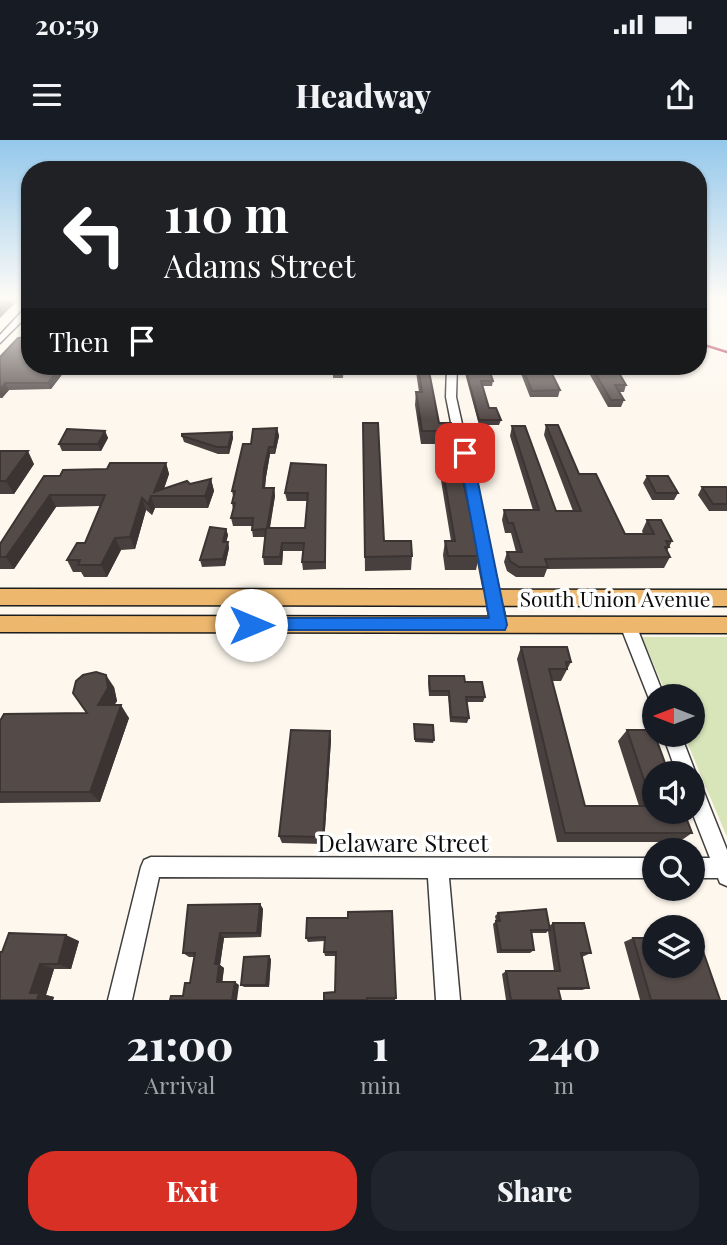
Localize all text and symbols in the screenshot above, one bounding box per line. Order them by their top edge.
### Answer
text: 20:59 [35,7,99,42]
text: Headway [296,73,431,116]
icon: menu [28,76,66,114]
icon: share [661,76,699,114]
text: 110 m [164,180,289,245]
icon: left [49,189,140,280]
text: Adams Street [164,243,355,286]
icon: arrive [123,322,161,360]
text: Then [49,324,109,359]
pin [435,423,495,483]
icon: arrive [446,434,484,472]
street label: South Union Avenue [520,584,710,612]
position arrow [214,588,288,662]
north arrow [642,684,705,747]
map controls [642,684,705,978]
button: sound [642,761,705,824]
street label: Delaware Street [317,826,489,858]
button: search [642,838,705,901]
button: layers [642,915,705,978]
text: 21:00 [127,1016,233,1072]
text: 1 [372,1016,389,1072]
text: 240 [527,1016,600,1072]
text: Arrival [145,1069,215,1100]
text: min [360,1069,401,1100]
text: m [554,1069,574,1100]
button: Exit [28,1151,357,1231]
button: Share [371,1151,699,1231]

